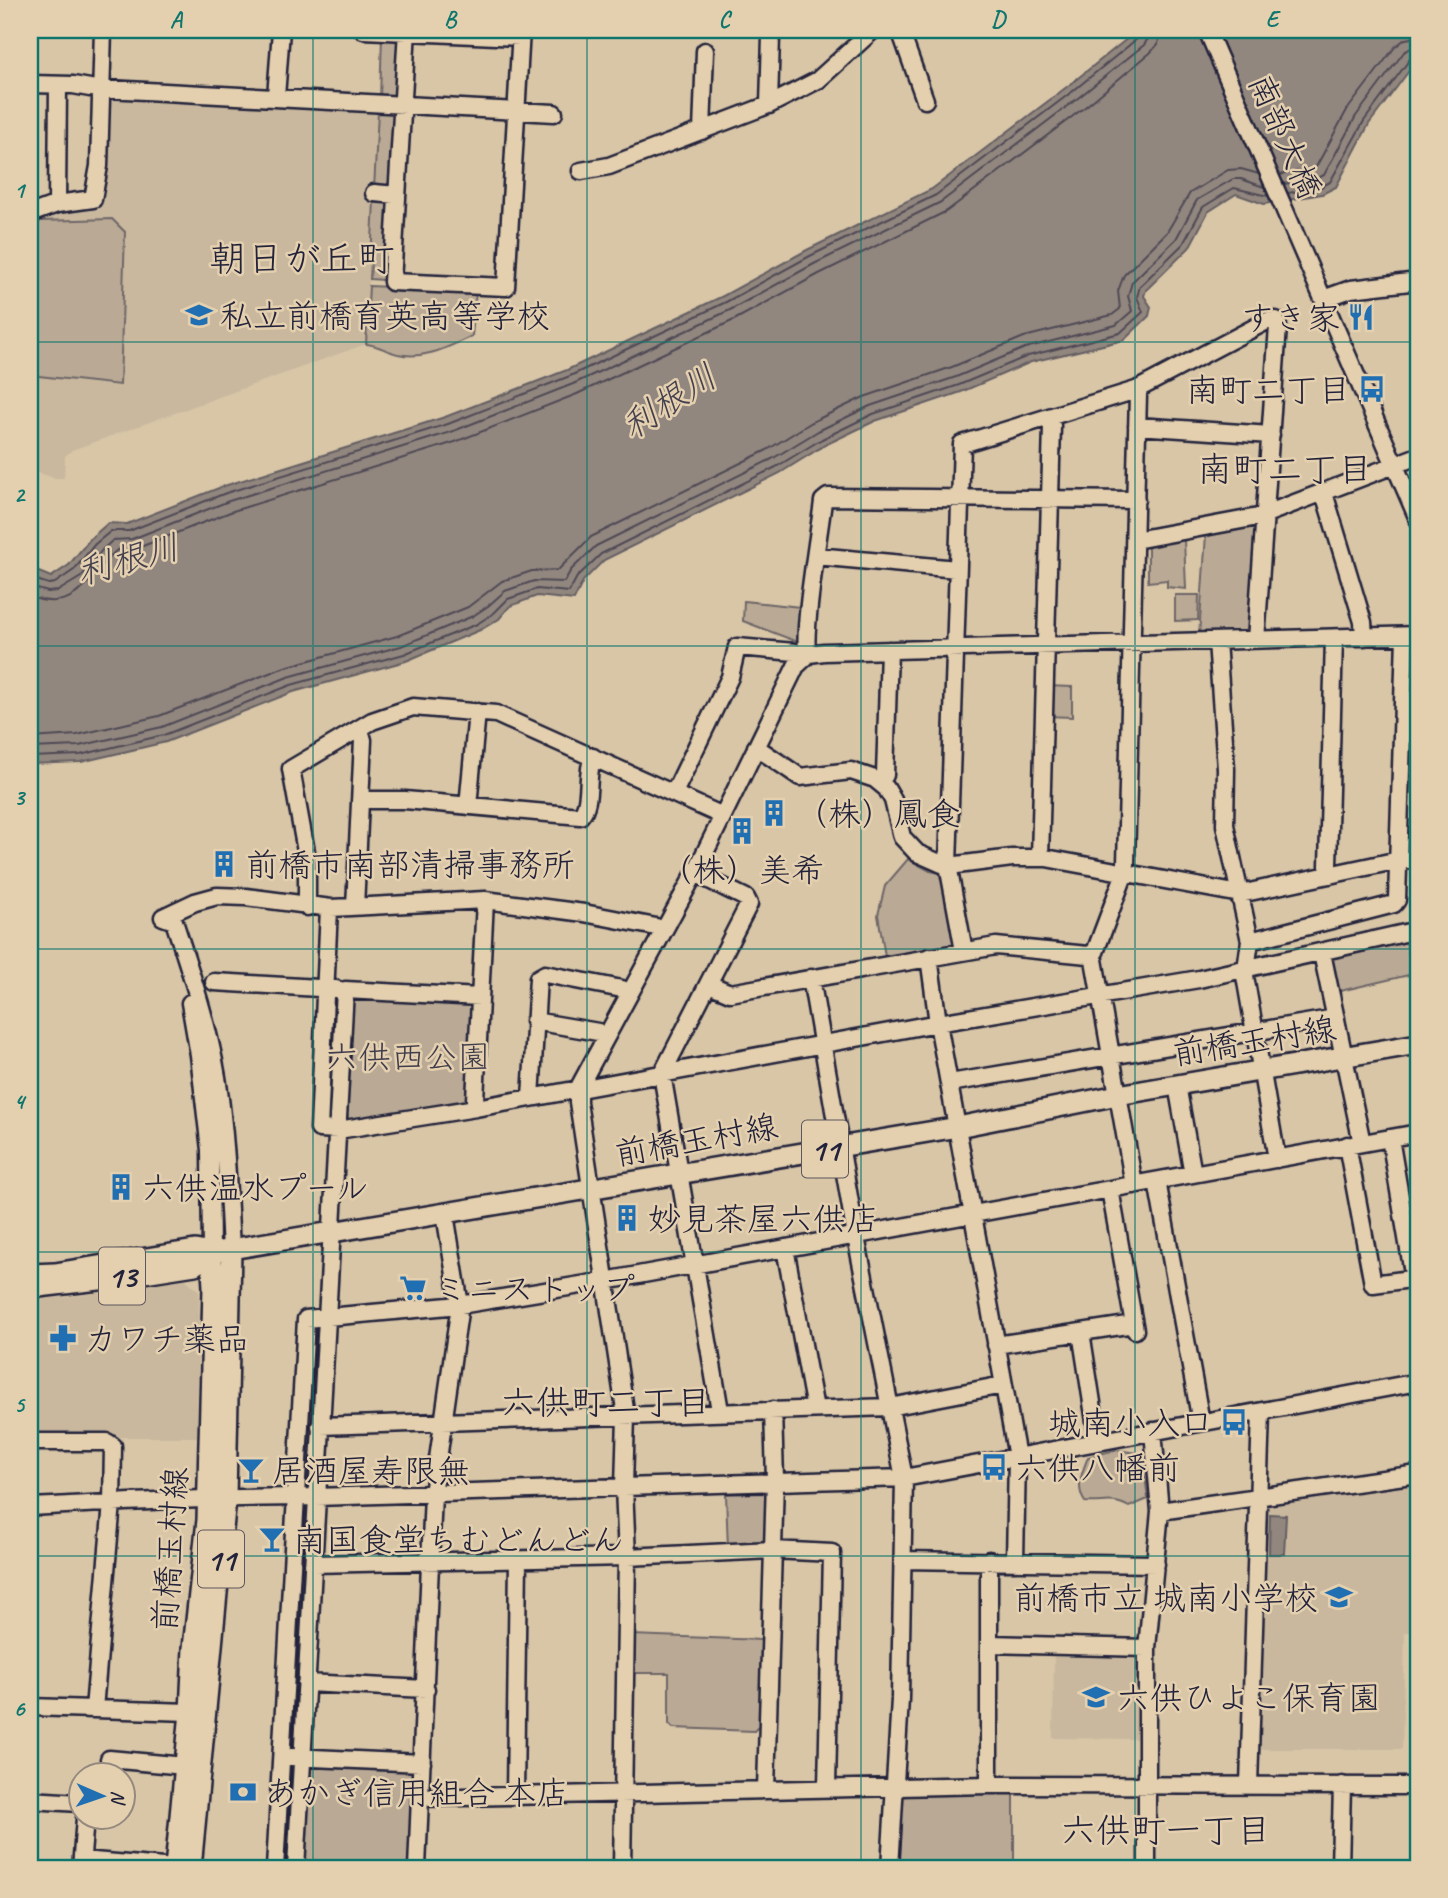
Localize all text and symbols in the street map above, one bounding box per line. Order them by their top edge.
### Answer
text: A [170,5,184,34]
text: B [444,5,458,34]
text: C [719,5,733,34]
text: D [991,5,1007,34]
text: E [1266,5,1282,34]
street label: 南部大橋 [1239,68,1331,205]
text: 1 [14,176,27,205]
district label: 朝日が丘町 [210,235,395,282]
place label: 私立前橋育英高等学校 [220,295,550,337]
place label: すき家 [1241,297,1340,339]
school or university icon: 私立前橋育英高等学校 [184,300,214,330]
restaurant icon: すき家 [1346,302,1376,332]
water label: 利根川 [613,354,726,449]
place label: 南町二丁目 [1186,369,1351,411]
bus stop icon: 南町二丁目 [1357,374,1387,404]
district label: 南町二丁目 [1197,447,1373,492]
text: 2 [14,480,27,509]
water label: 利根川 [72,524,185,595]
text: 3 [14,783,27,812]
place label: （株）鳳食 [795,793,960,835]
building icon: （株）鳳食 [759,798,789,828]
building icon: （株）美希 [727,816,757,846]
place label: 前橋市南部清掃事務所 [245,844,575,886]
building icon: 前橋市南部清掃事務所 [209,849,239,879]
place label: （株）美希 [660,849,825,891]
street label: 前橋玉村線 [1169,1007,1339,1075]
park label: 六供西公園 [326,1036,491,1078]
text: 4 [14,1087,27,1116]
street label: 前橋玉村線 [611,1105,781,1175]
road number: 11 [802,1120,848,1178]
place label: 六供温水プール [142,1167,369,1209]
building icon: 六供温水プール [106,1172,136,1202]
place label: 妙見茶屋六供店 [648,1198,879,1240]
building icon: 妙見茶屋六供店 [612,1203,642,1233]
road number: 13 [99,1247,145,1304]
place label: ミニストップ [434,1268,635,1310]
supermarket icon: ミニストップ [398,1273,428,1303]
place label: カワチ薬品 [84,1318,249,1360]
pharmacy icon: カワチ薬品 [48,1323,78,1353]
district label: 六供町二丁目 [501,1380,711,1425]
text: 5 [14,1390,26,1419]
place label: 城南小入口 [1048,1402,1213,1444]
bus stop icon: 城南小入口 [1219,1407,1249,1437]
place label: 六供八幡前 [1015,1447,1180,1489]
place label: 居酒屋寿限無 [272,1450,470,1492]
bus stop icon: 六供八幡前 [979,1452,1009,1482]
bar icon: 居酒屋寿限無 [236,1455,266,1485]
street label: 前橋玉村線 [143,1465,197,1633]
place label: 南国食堂ちむどんどん [293,1519,624,1561]
bar icon: 南国食堂ちむどんどん [257,1524,287,1554]
road number: 11 [198,1530,244,1588]
place label: 前橋市立 城南小学校 [1013,1577,1318,1619]
school or university icon: 前橋市立 城南小学校 [1324,1582,1354,1612]
place label: 六供ひよこ保育園 [1117,1677,1381,1719]
school or university icon: 六供ひよこ保育園 [1081,1682,1111,1712]
text: 6 [14,1694,27,1723]
north arrow [66,1762,136,1832]
place label: あかぎ信用組合 本店 [264,1772,569,1814]
bank icon: あかぎ信用組合 本店 [228,1777,258,1807]
text: N [106,1790,130,1806]
district label: 六供町一丁目 [1061,1808,1271,1853]

